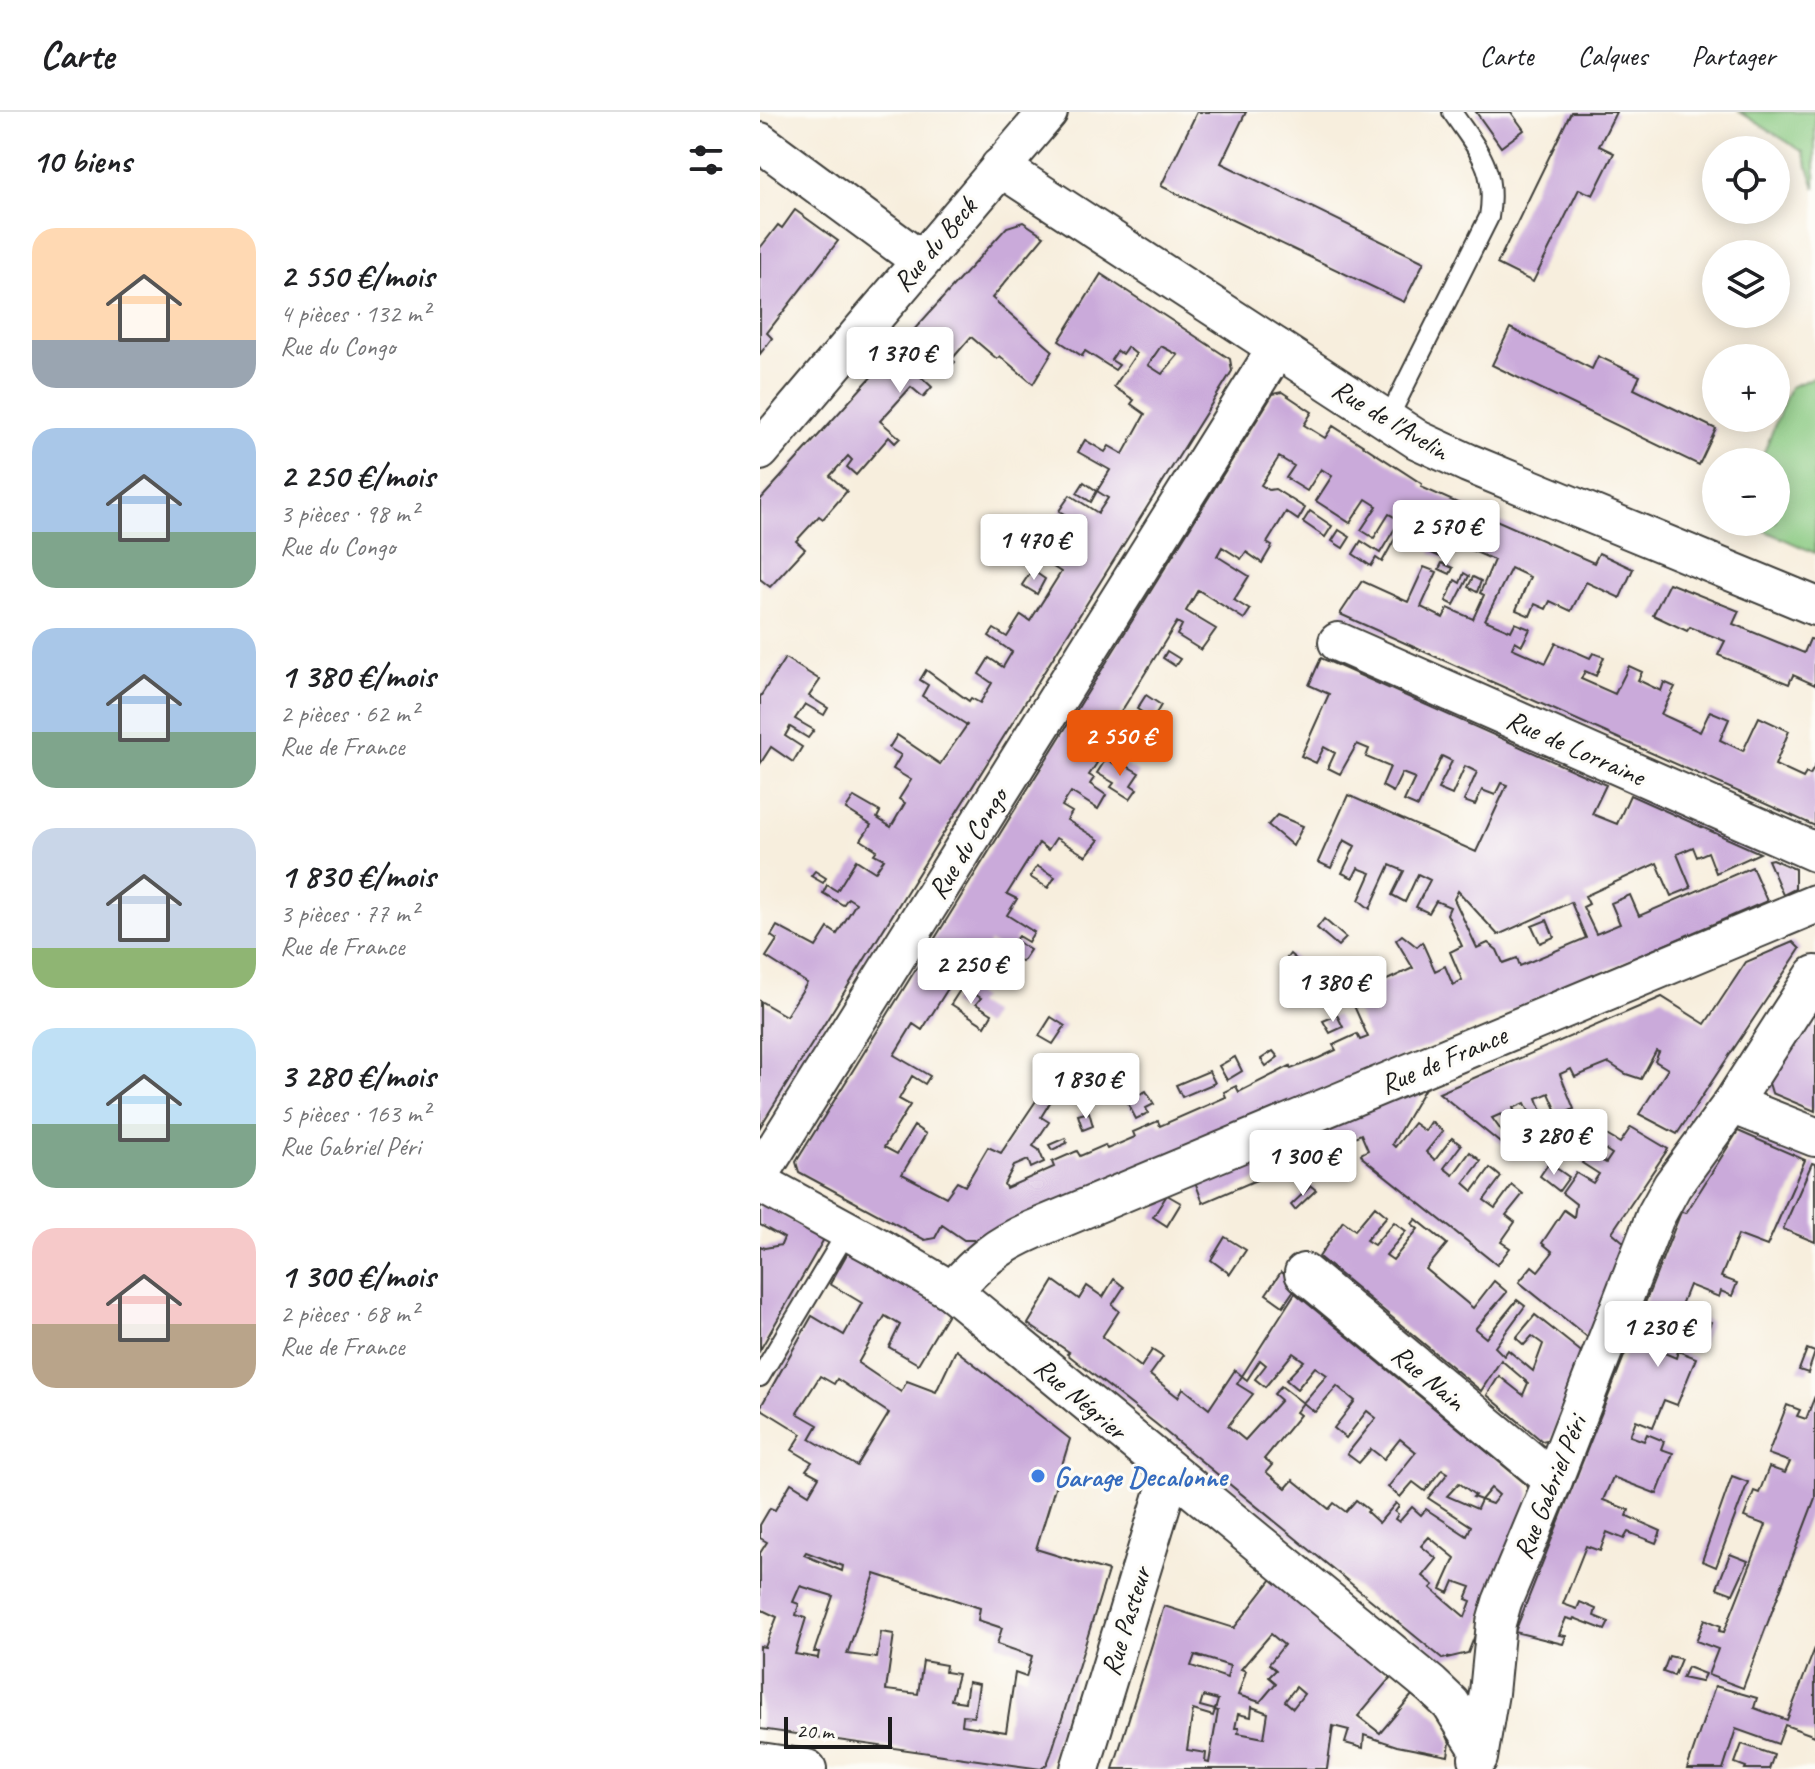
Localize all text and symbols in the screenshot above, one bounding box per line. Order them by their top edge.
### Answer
text: Carte [40,32,114,79]
text: Carte [1480,38,1533,73]
text: Calques [1577,38,1647,73]
text: Partager [1691,38,1775,73]
map controls [1702,136,1790,536]
button: locate [1702,136,1790,224]
icon: filters [684,138,728,182]
text: 10 biens [32,139,131,182]
street label: Rue du Beck [885,189,985,299]
button: layers [1702,240,1790,328]
text: 2 550 €/mois [280,254,434,297]
icon: home [96,260,192,356]
text: 4 pièces · 132 m² [280,297,429,330]
pin: 1 370 € [826,327,974,395]
text: Rue du Congo [280,330,395,363]
text: 1 370 € [865,336,935,369]
button: + [1702,344,1790,432]
street label: Rue de l'Avelin [1326,371,1457,469]
button: − [1702,448,1790,536]
text: 2 250 €/mois [280,454,435,497]
icon: home [96,460,192,556]
text: 3 pièces · 98 m² [280,497,418,530]
pin: 2 570 € [1372,500,1520,568]
text: 2 570 € [1411,509,1481,542]
pin: 1 470 € [960,514,1108,582]
text: 1 470 € [999,523,1069,556]
text: Rue du Congo [280,530,395,563]
text: 1 380 €/mois [280,654,435,697]
icon: home [96,660,192,756]
text: 2 pièces · 62 m² [280,697,418,730]
street label: Rue de Lorraine [1501,701,1652,794]
pin: 2 550 € [1046,710,1194,778]
text: 2 550 € [1085,719,1155,752]
text: Rue de France [280,730,404,763]
street label: Rue du Congo [920,779,1017,905]
text: 1 830 €/mois [280,854,435,897]
icon: home [96,860,192,956]
text: 3 pièces · 77 m² [280,897,418,930]
text: Rue de France [280,930,404,963]
pin: 2 250 € [897,938,1045,1006]
text: 2 250 € [936,947,1006,980]
pin: 1 380 € [1259,956,1407,1024]
text: 1 380 € [1297,965,1369,998]
street label: Rue de France [1375,1016,1513,1102]
pin: 1 830 € [1012,1053,1160,1121]
text: 3 280 €/mois [280,1054,435,1097]
icon: home [96,1060,192,1156]
text: 1 830 € [1050,1062,1122,1095]
text: 5 pièces · 163 m² [280,1097,429,1130]
pin: 3 280 € [1480,1109,1628,1177]
text: 3 280 € [1518,1118,1590,1151]
text: Rue Gabriel Péri [280,1130,421,1163]
pin: 1 300 € [1229,1130,1377,1198]
text: 1 300 € [1267,1139,1339,1172]
text: 1 300 €/mois [280,1254,435,1297]
icon: home [96,1260,192,1356]
text: 2 pièces · 68 m² [280,1297,418,1330]
pin: 1 230 € [1584,1301,1732,1369]
text: 1 230 € [1622,1310,1694,1343]
text: Rue de France [280,1330,404,1363]
street label: Rue Nain [1385,1336,1474,1419]
street label: Rue Négrier [1027,1350,1135,1448]
street label: Rue Gabriel Péri [1505,1407,1595,1564]
place label: Garage Decalonne [1054,1459,1229,1494]
marker: Garage Decalonne [1029,1467,1047,1485]
street label: Rue Pasteur [1092,1561,1159,1680]
scale bar [784,1713,892,1749]
text: 20 m [796,1717,833,1745]

